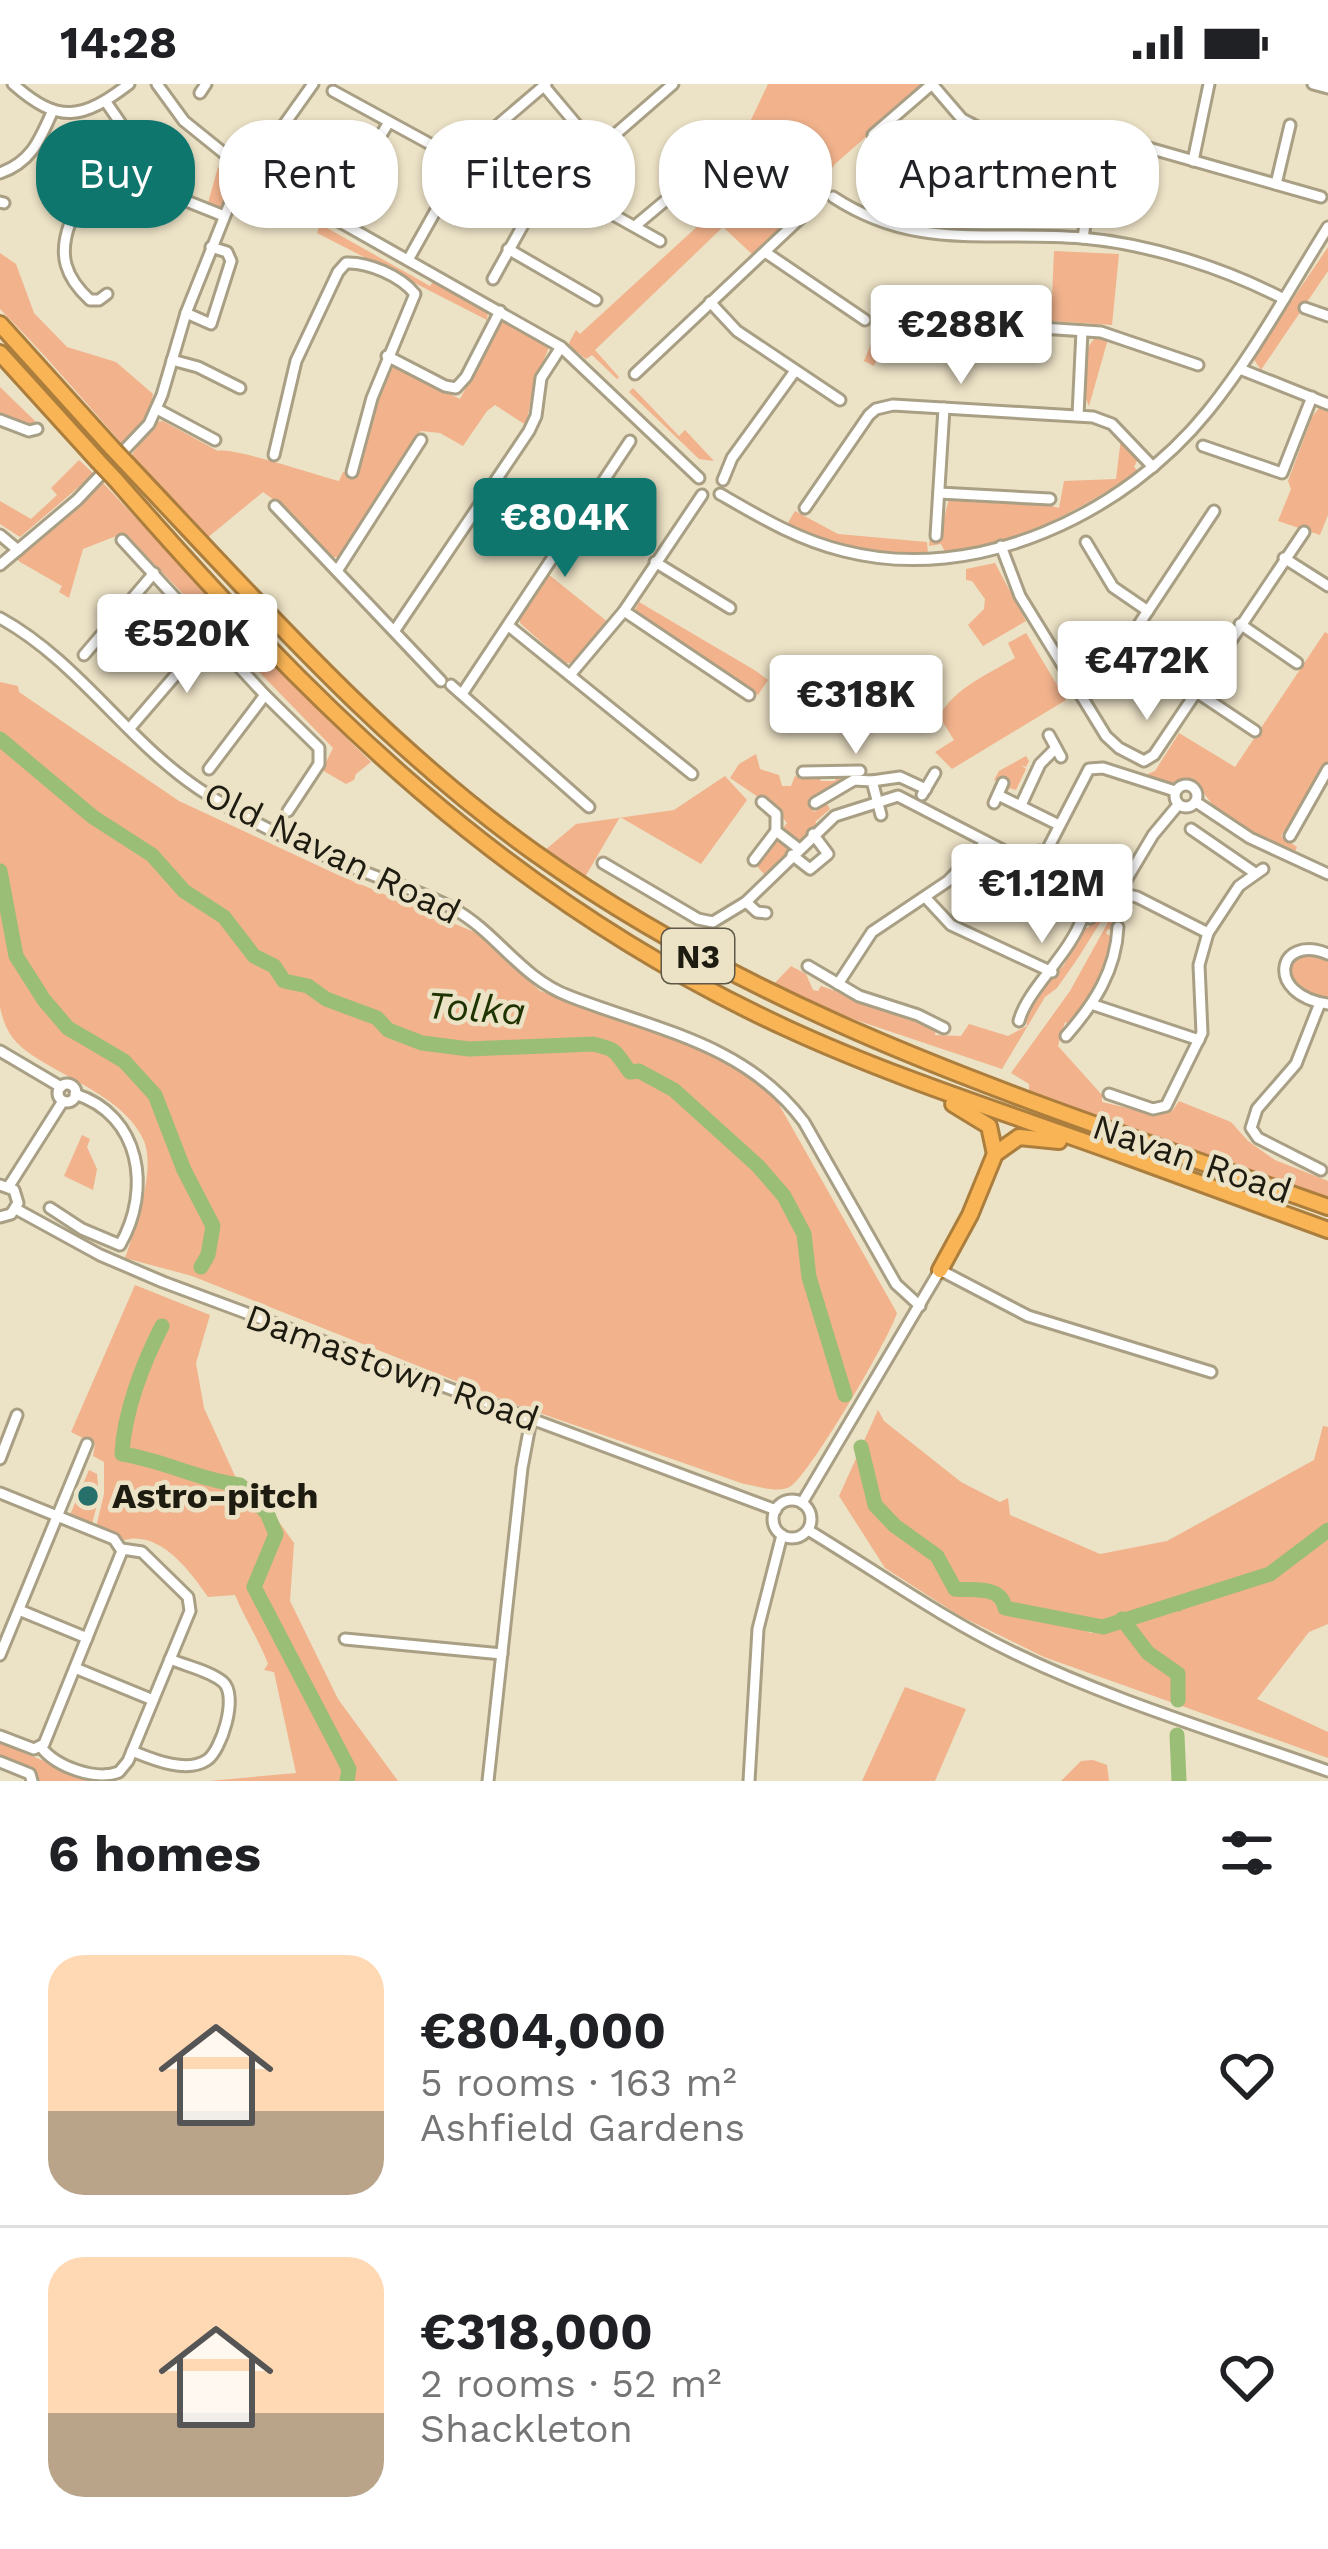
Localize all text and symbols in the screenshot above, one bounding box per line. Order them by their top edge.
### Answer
text: 14:28 [60,16,177,69]
chip: Buy [36,120,195,228]
chip: Rent [219,120,398,228]
chip: Filters [422,120,635,228]
chip: New [659,120,832,228]
chip: Apartment [856,120,1159,228]
pin: €288K [877,285,1045,387]
text: €288K [898,301,1024,346]
pin: €804K [481,478,649,580]
text: €804K [500,494,630,539]
pin: €520K [103,594,271,696]
text: €520K [124,610,250,655]
pin: €472K [1063,621,1231,723]
text: €472K [1085,637,1209,682]
pin: €318K [772,655,940,757]
text: €318K [797,671,915,716]
street label: Old Navan Road [197,773,467,933]
pin: €1.12M [944,844,1140,946]
text: €1.12M [978,860,1106,905]
road number: N3 [662,929,734,983]
water label: Tolka [425,982,527,1034]
street label: Navan Road [1087,1105,1297,1213]
street label: Damastown Road [240,1295,544,1441]
place label: Astro-pitch [112,1475,319,1517]
marker: Astro-pitch [75,1483,101,1509]
icon: filters [1214,1820,1280,1886]
text: 6 homes [48,1824,261,1883]
text: €804,000 [420,2001,666,2060]
icon: home [144,2003,288,2147]
icon: heart [1214,2042,1280,2108]
text: 5 rooms · 163 m² [420,2060,737,2105]
text: Ashfield Gardens [420,2105,745,2150]
text: €318,000 [420,2302,653,2361]
icon: home [144,2305,288,2449]
icon: heart [1214,2344,1280,2410]
text: 2 rooms · 52 m² [420,2361,721,2406]
text: Shackleton [420,2406,633,2451]

